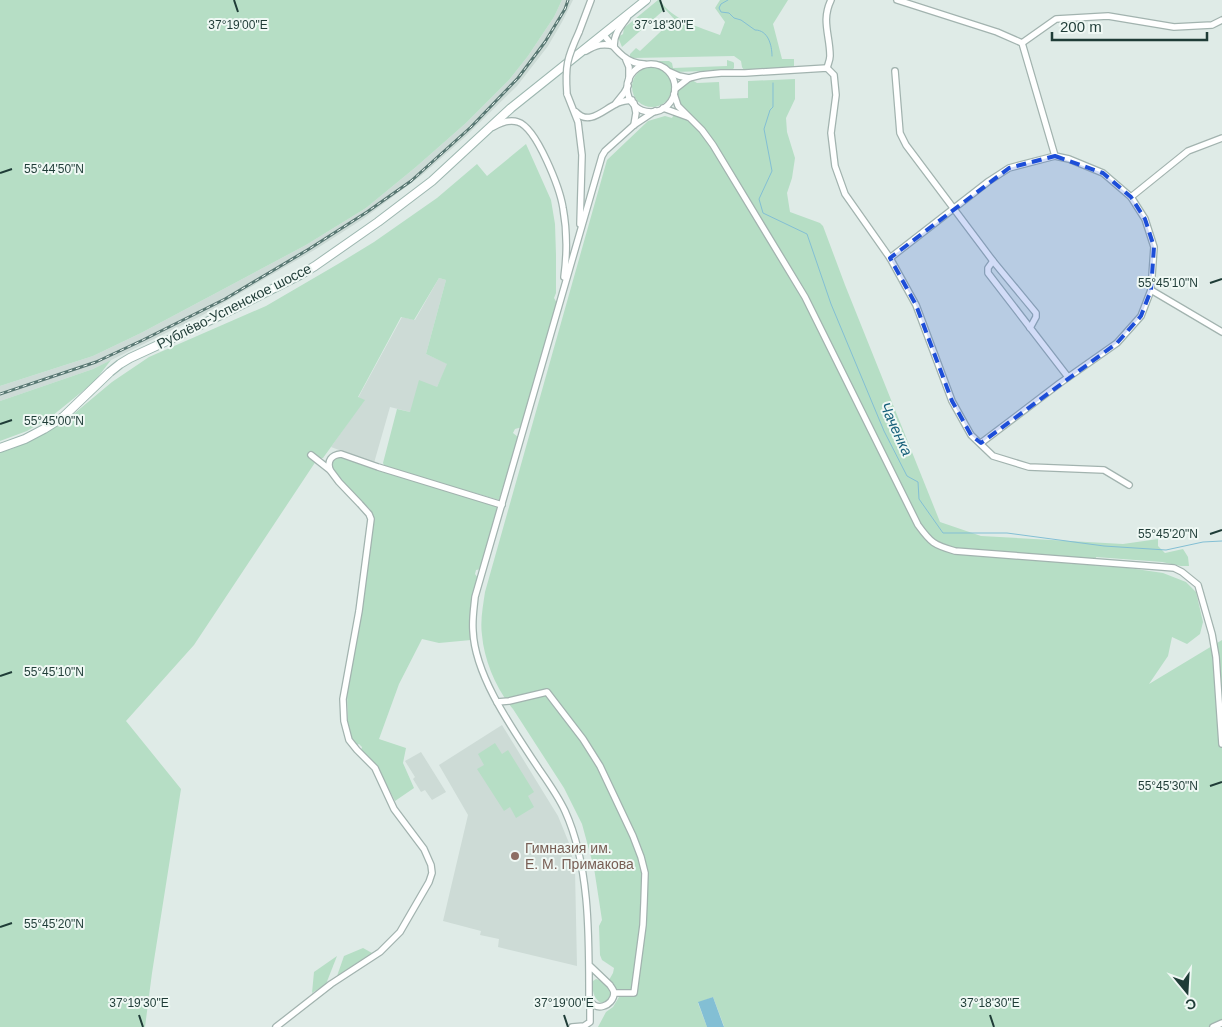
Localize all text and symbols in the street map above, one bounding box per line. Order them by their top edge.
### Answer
scale bar [1052,10,1207,42]
text: 37°19'00"E [208,18,268,32]
text: 37°18'30"E [634,18,694,32]
text: 200 m [1060,18,1102,35]
text: 55°44'50"N [24,162,84,176]
street label: Рублёво-Успенское шоссе [154,260,314,352]
text: 55°45'10"N [1138,276,1198,290]
water label: Чаченка [877,399,916,458]
text: 55°45'00"N [24,414,84,428]
text: 55°45'20"N [1138,527,1198,541]
text: 55°45'10"N [24,665,84,679]
text: 55°45'30"N [1138,779,1198,793]
place label: Гимназия им. Е. М. Примакова [525,840,634,872]
marker: Гимназия им. Е. М. Примакова [509,850,521,862]
text: 55°45'20"N [24,917,84,931]
north arrow [1162,967,1212,1017]
text: С [1184,995,1198,1014]
text: 37°19'30"E [109,996,169,1010]
text: 37°19'00"E [534,996,594,1010]
text: 37°18'30"E [960,996,1020,1010]

